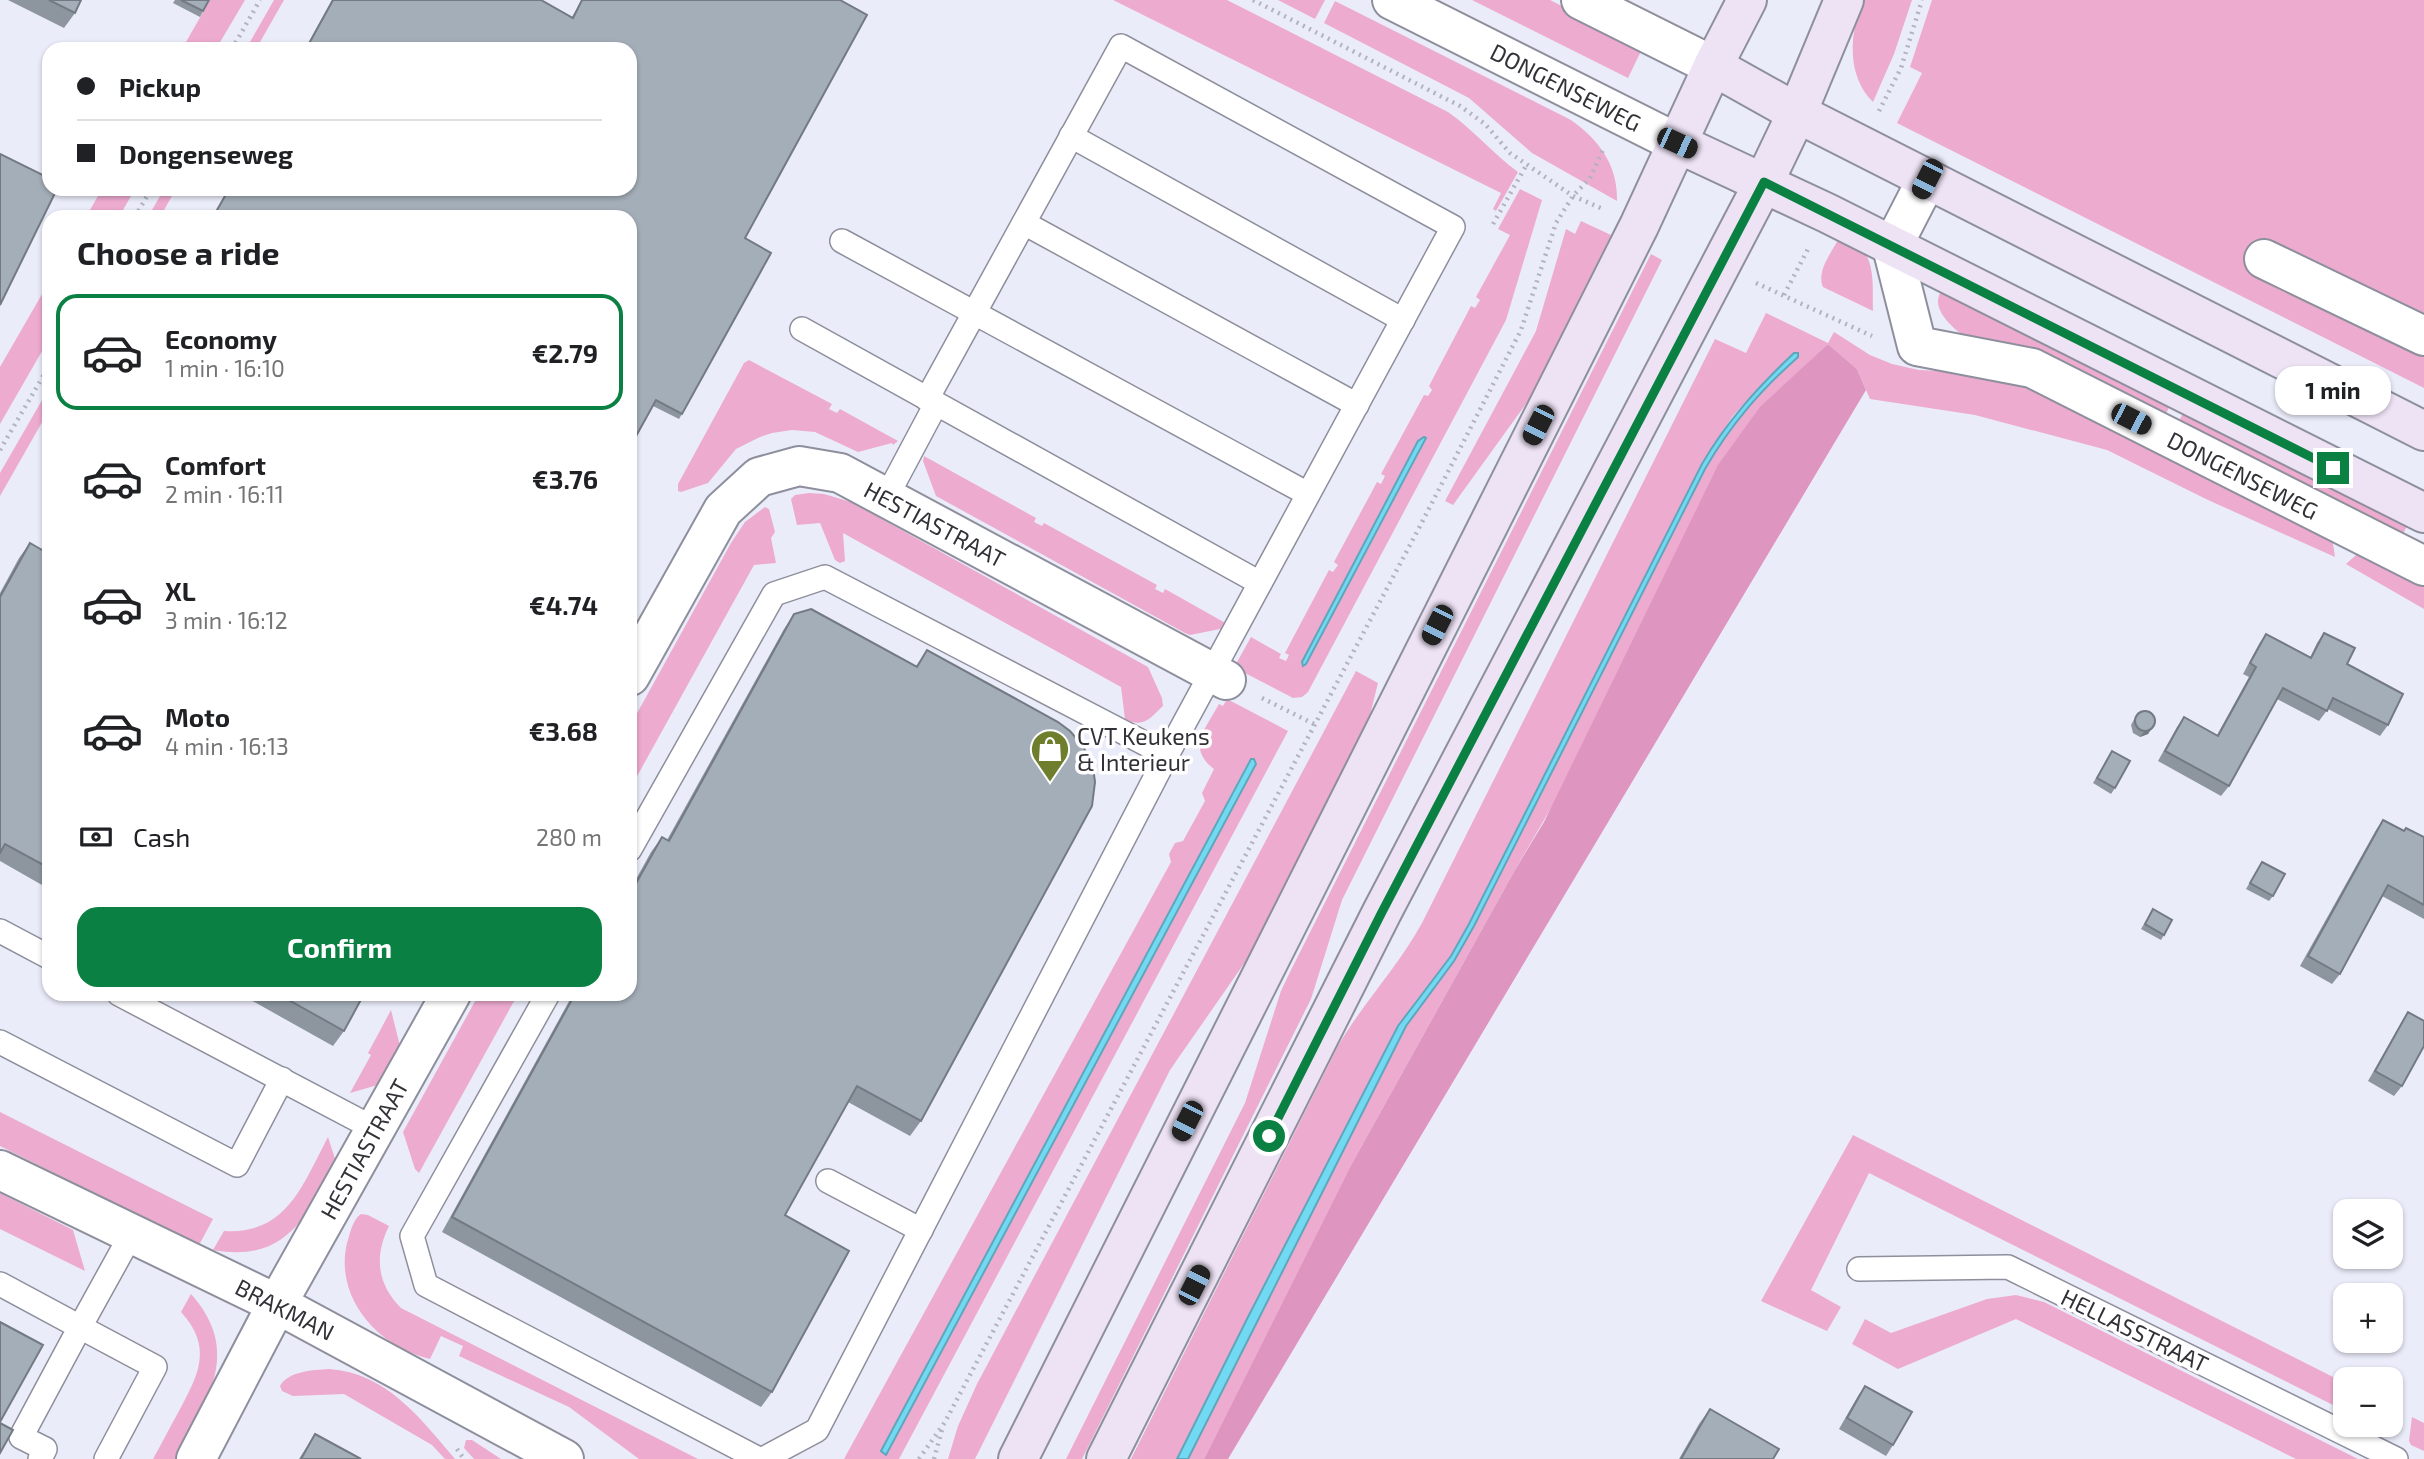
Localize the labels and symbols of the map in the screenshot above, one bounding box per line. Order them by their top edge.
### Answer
street label: DONGENSEWEG [1486,37,1646,137]
car [1654,125,1701,161]
car [1909,156,1946,202]
callout: 1 min [2275,366,2391,416]
car [2108,400,2155,438]
car [1520,402,1557,448]
street label: DONGENSEWEG [2163,425,2323,525]
route end [2317,452,2349,484]
street label: HESTIASTRAAT [860,475,1010,573]
car [1419,602,1456,648]
place label: CVT Keukens & Interieur [1077,722,1210,776]
shop icon: CVT Keukens & Interieur [1029,728,1071,783]
street label: HESTIASTRAAT [314,1074,414,1224]
car [1169,1098,1206,1144]
route start [1253,1120,1285,1152]
car [1176,1262,1213,1308]
street label: BRAKMAN [231,1272,339,1346]
street label: HELLASSTRAAT [2057,1282,2213,1378]

